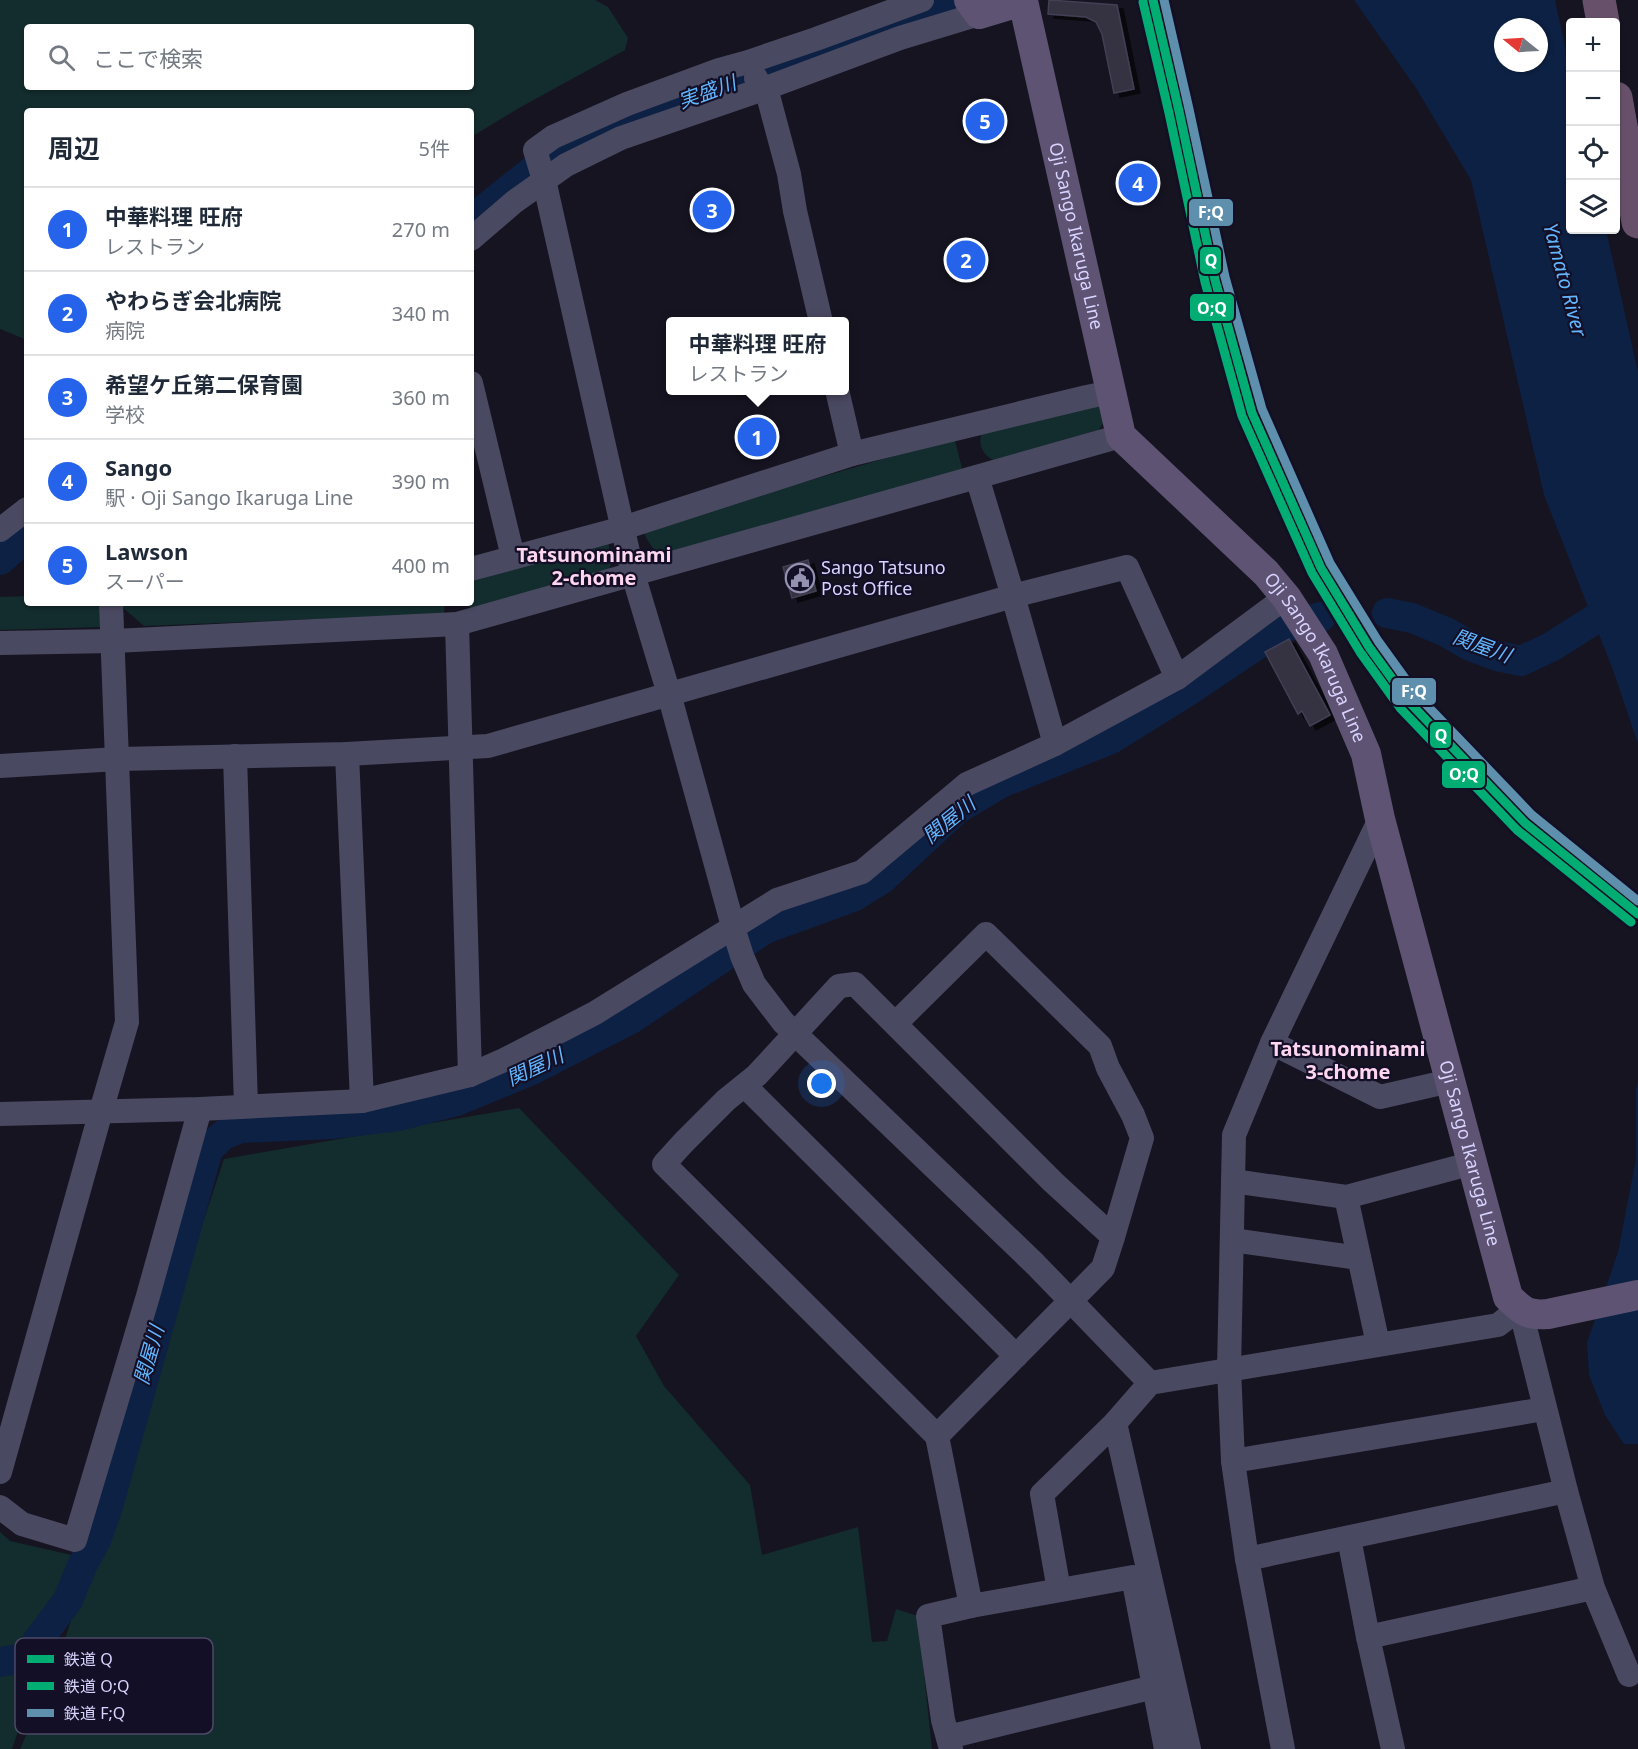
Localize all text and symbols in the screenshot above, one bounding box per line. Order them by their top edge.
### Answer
north arrow [1494,18,1548,72]
map controls [1566,18,1620,234]
button: + [1566,18,1620,72]
search box [24,24,474,90]
icon: search [45,41,78,74]
text: ここで検索 [93,43,203,73]
water label: 実盛川 [674,68,742,114]
button: − [1566,72,1620,126]
pin: 5 [966,98,1004,144]
button: locate [1566,126,1620,180]
text: 周辺 [48,130,100,166]
text: 5件 [419,135,450,162]
street label: Oji Sango Ikaruga Line [1044,140,1110,332]
pin: 4 [1118,160,1158,206]
button: layers [1566,180,1620,234]
pin: 3 [692,188,732,232]
line badge: F;Q [1188,198,1234,227]
text: 中華料理 旺府 [105,201,243,231]
text: F;Q [1198,201,1224,223]
text: 1 [62,216,73,243]
text: 270 m [392,216,450,243]
water label: Yamato River [1537,220,1594,341]
text: レストラン [105,233,205,260]
pin: 2 [946,238,986,282]
line badge: Q [1199,246,1222,275]
text: Q [1205,249,1217,271]
text: やわらぎ会北病院 [105,285,281,315]
line badge: O;Q [1189,293,1235,322]
text: O;Q [1197,297,1227,319]
text: 2 [62,300,73,327]
text: 340 m [392,300,450,327]
text: 病院 [105,317,145,344]
popup [666,317,849,395]
text: 中華料理 旺府 [689,328,826,358]
text: レストラン [689,360,789,387]
text: 希望ケ丘第二保育園 [105,369,303,399]
text: 3 [62,384,73,411]
text: 360 m [392,384,450,411]
text: 学校 [105,401,145,428]
pin: 1 [738,414,777,460]
text: Sango [105,452,172,482]
text: 4 [62,468,73,495]
text: 390 m [392,468,450,495]
text: 駅 · Oji Sango Ikaruga Line [105,484,353,511]
text: Lawson [105,536,188,566]
district label: Tatsunominami 2-chome [516,541,672,591]
text: 5 [62,552,73,579]
text: 400 m [392,552,450,579]
place label: Sango Tatsuno Post Office [821,555,946,600]
public building icon: Sango Tatsuno Post Office [784,562,816,594]
street label: Oji Sango Ikaruga Line [1259,567,1373,746]
text: スーパー [105,568,185,595]
water label: 関屋川 [1449,623,1517,669]
line badge: F;Q [1391,677,1437,706]
text: F;Q [1401,680,1427,702]
line badge: Q [1429,721,1452,749]
text: Q [1435,724,1447,746]
line badge: O;Q [1441,760,1486,789]
text: O;Q [1449,763,1479,785]
water label: 関屋川 [917,789,982,849]
district label: Tatsunominami 3-chome [1270,1035,1426,1085]
water label: 関屋川 [502,1041,569,1091]
street label: Oji Sango Ikaruga Line [1434,1057,1507,1249]
your location [807,1069,836,1098]
water label: 関屋川 [127,1320,170,1387]
legend [15,1638,213,1734]
text: 鉄道 Q [64,1648,113,1670]
text: 鉄道 O;Q [64,1675,129,1697]
text: 鉄道 F;Q [64,1702,125,1724]

